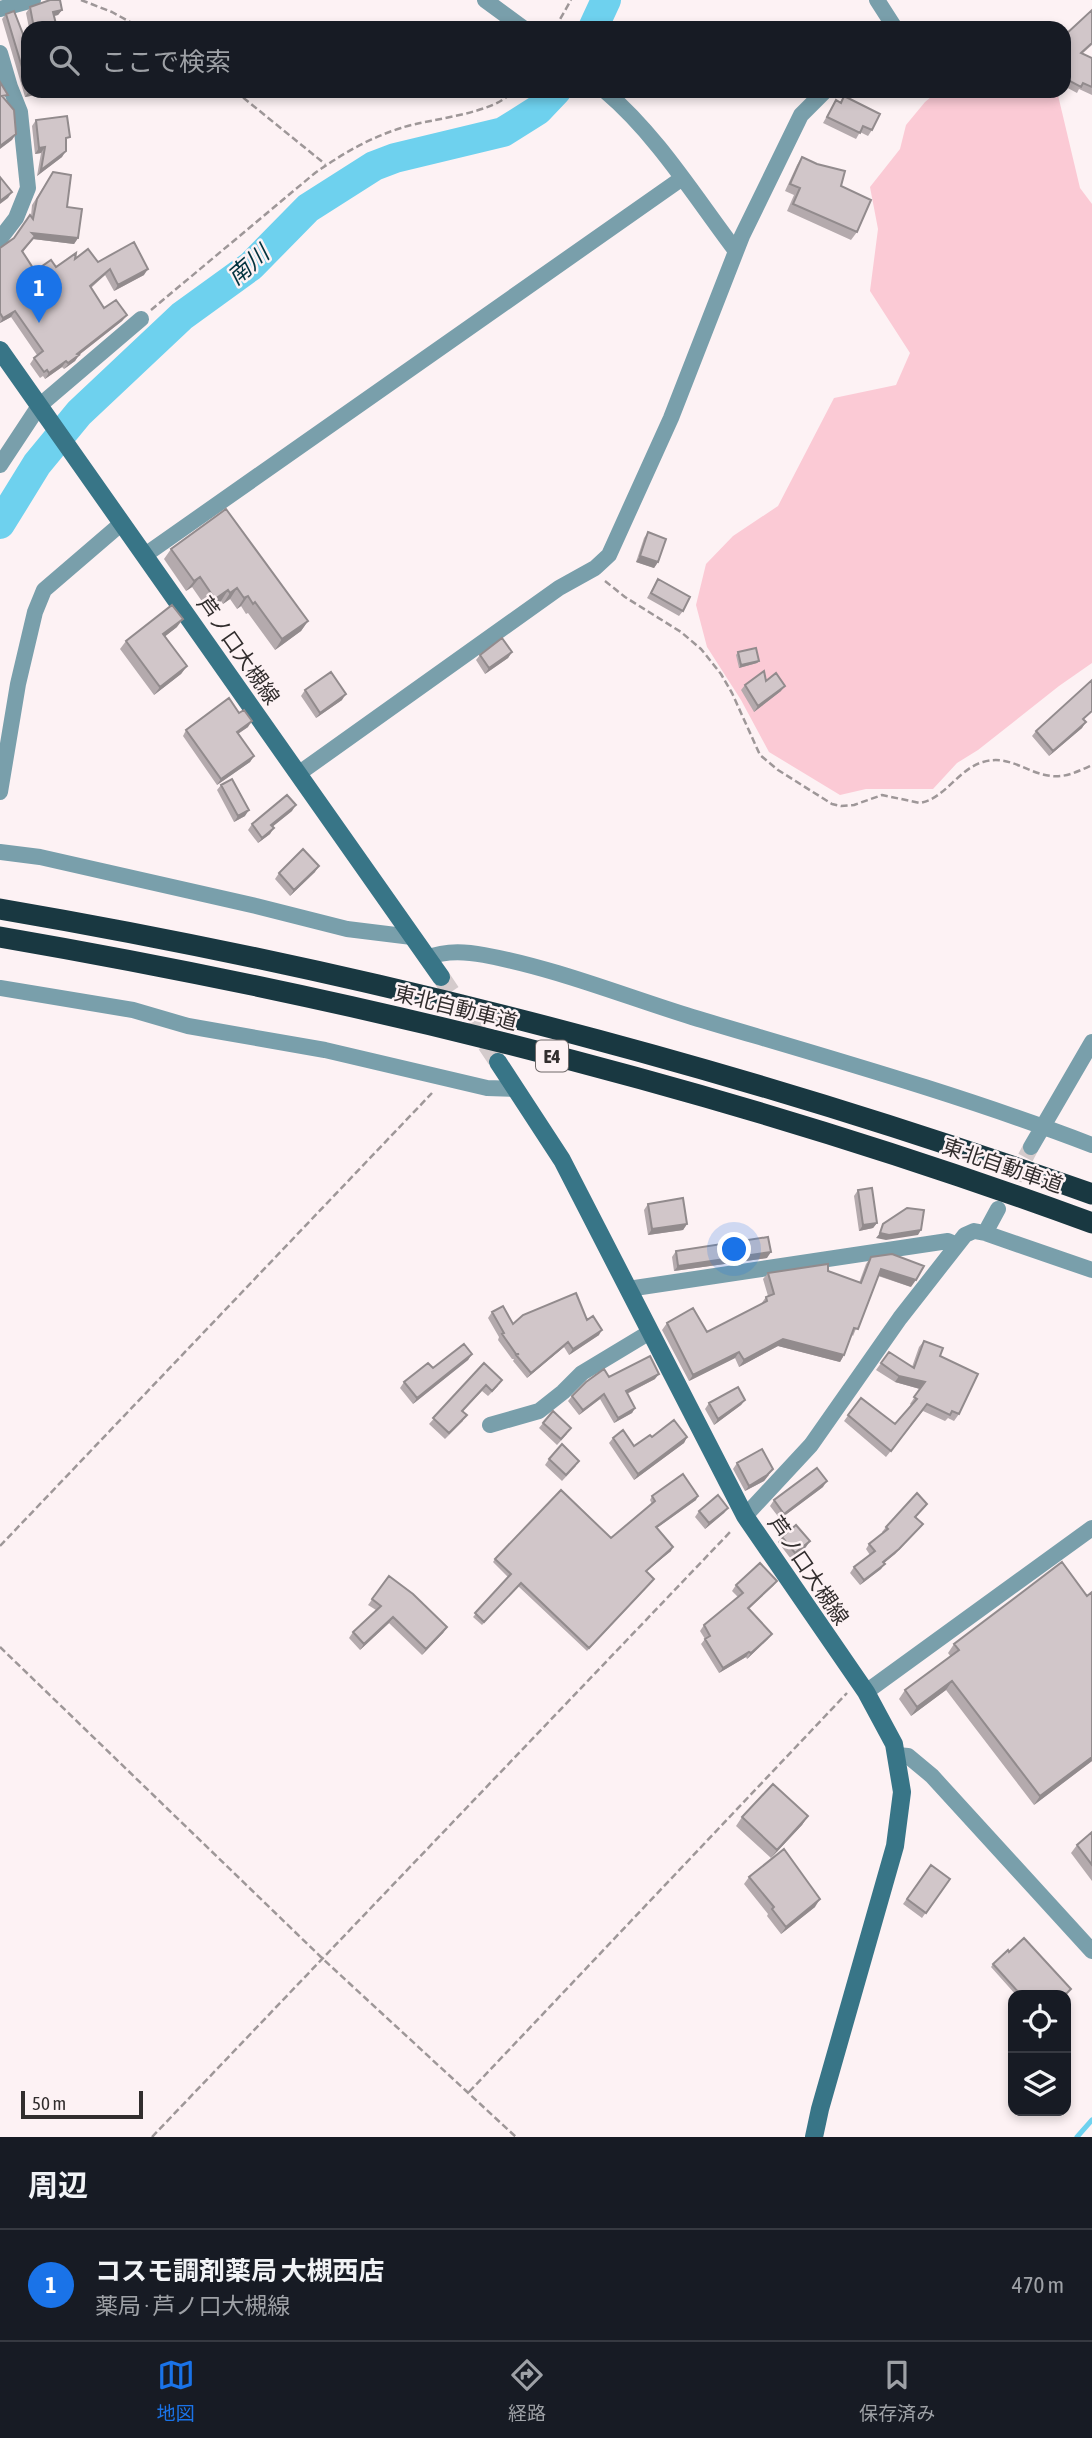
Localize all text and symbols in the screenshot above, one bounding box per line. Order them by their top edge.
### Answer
search box [21,21,1071,98]
icon: search [45,41,83,79]
text: ここで検索 [101,47,231,77]
water label: 南川 [222,238,276,290]
pin: 1 [16,265,62,323]
street label: 芦ノ口大槻線 [193,592,285,708]
street label: 東北自動車道 [392,980,520,1034]
road number: E4 [536,1040,568,1072]
street label: 東北自動車道 [940,1133,1066,1197]
your location [717,1232,751,1266]
street label: 芦ノ口大槻線 [764,1511,854,1629]
map controls [1008,1990,1071,2116]
button: locate [1008,1990,1071,2053]
button: layers [1008,2053,1071,2116]
scale bar [21,2088,144,2120]
text: 50 m [32,2092,66,2114]
text: 周辺 [28,2168,88,2202]
text: コスモ調剤薬局 大槻西店 [95,2256,385,2286]
text: 1 [46,2272,56,2298]
text: 470 m [1012,2272,1064,2298]
text: 薬局 · 芦ノ口大槻線 [95,2293,290,2319]
tab: 地図 [157,2356,195,2425]
tab: 経路 [508,2356,546,2425]
tab: 保存済み [859,2356,935,2425]

